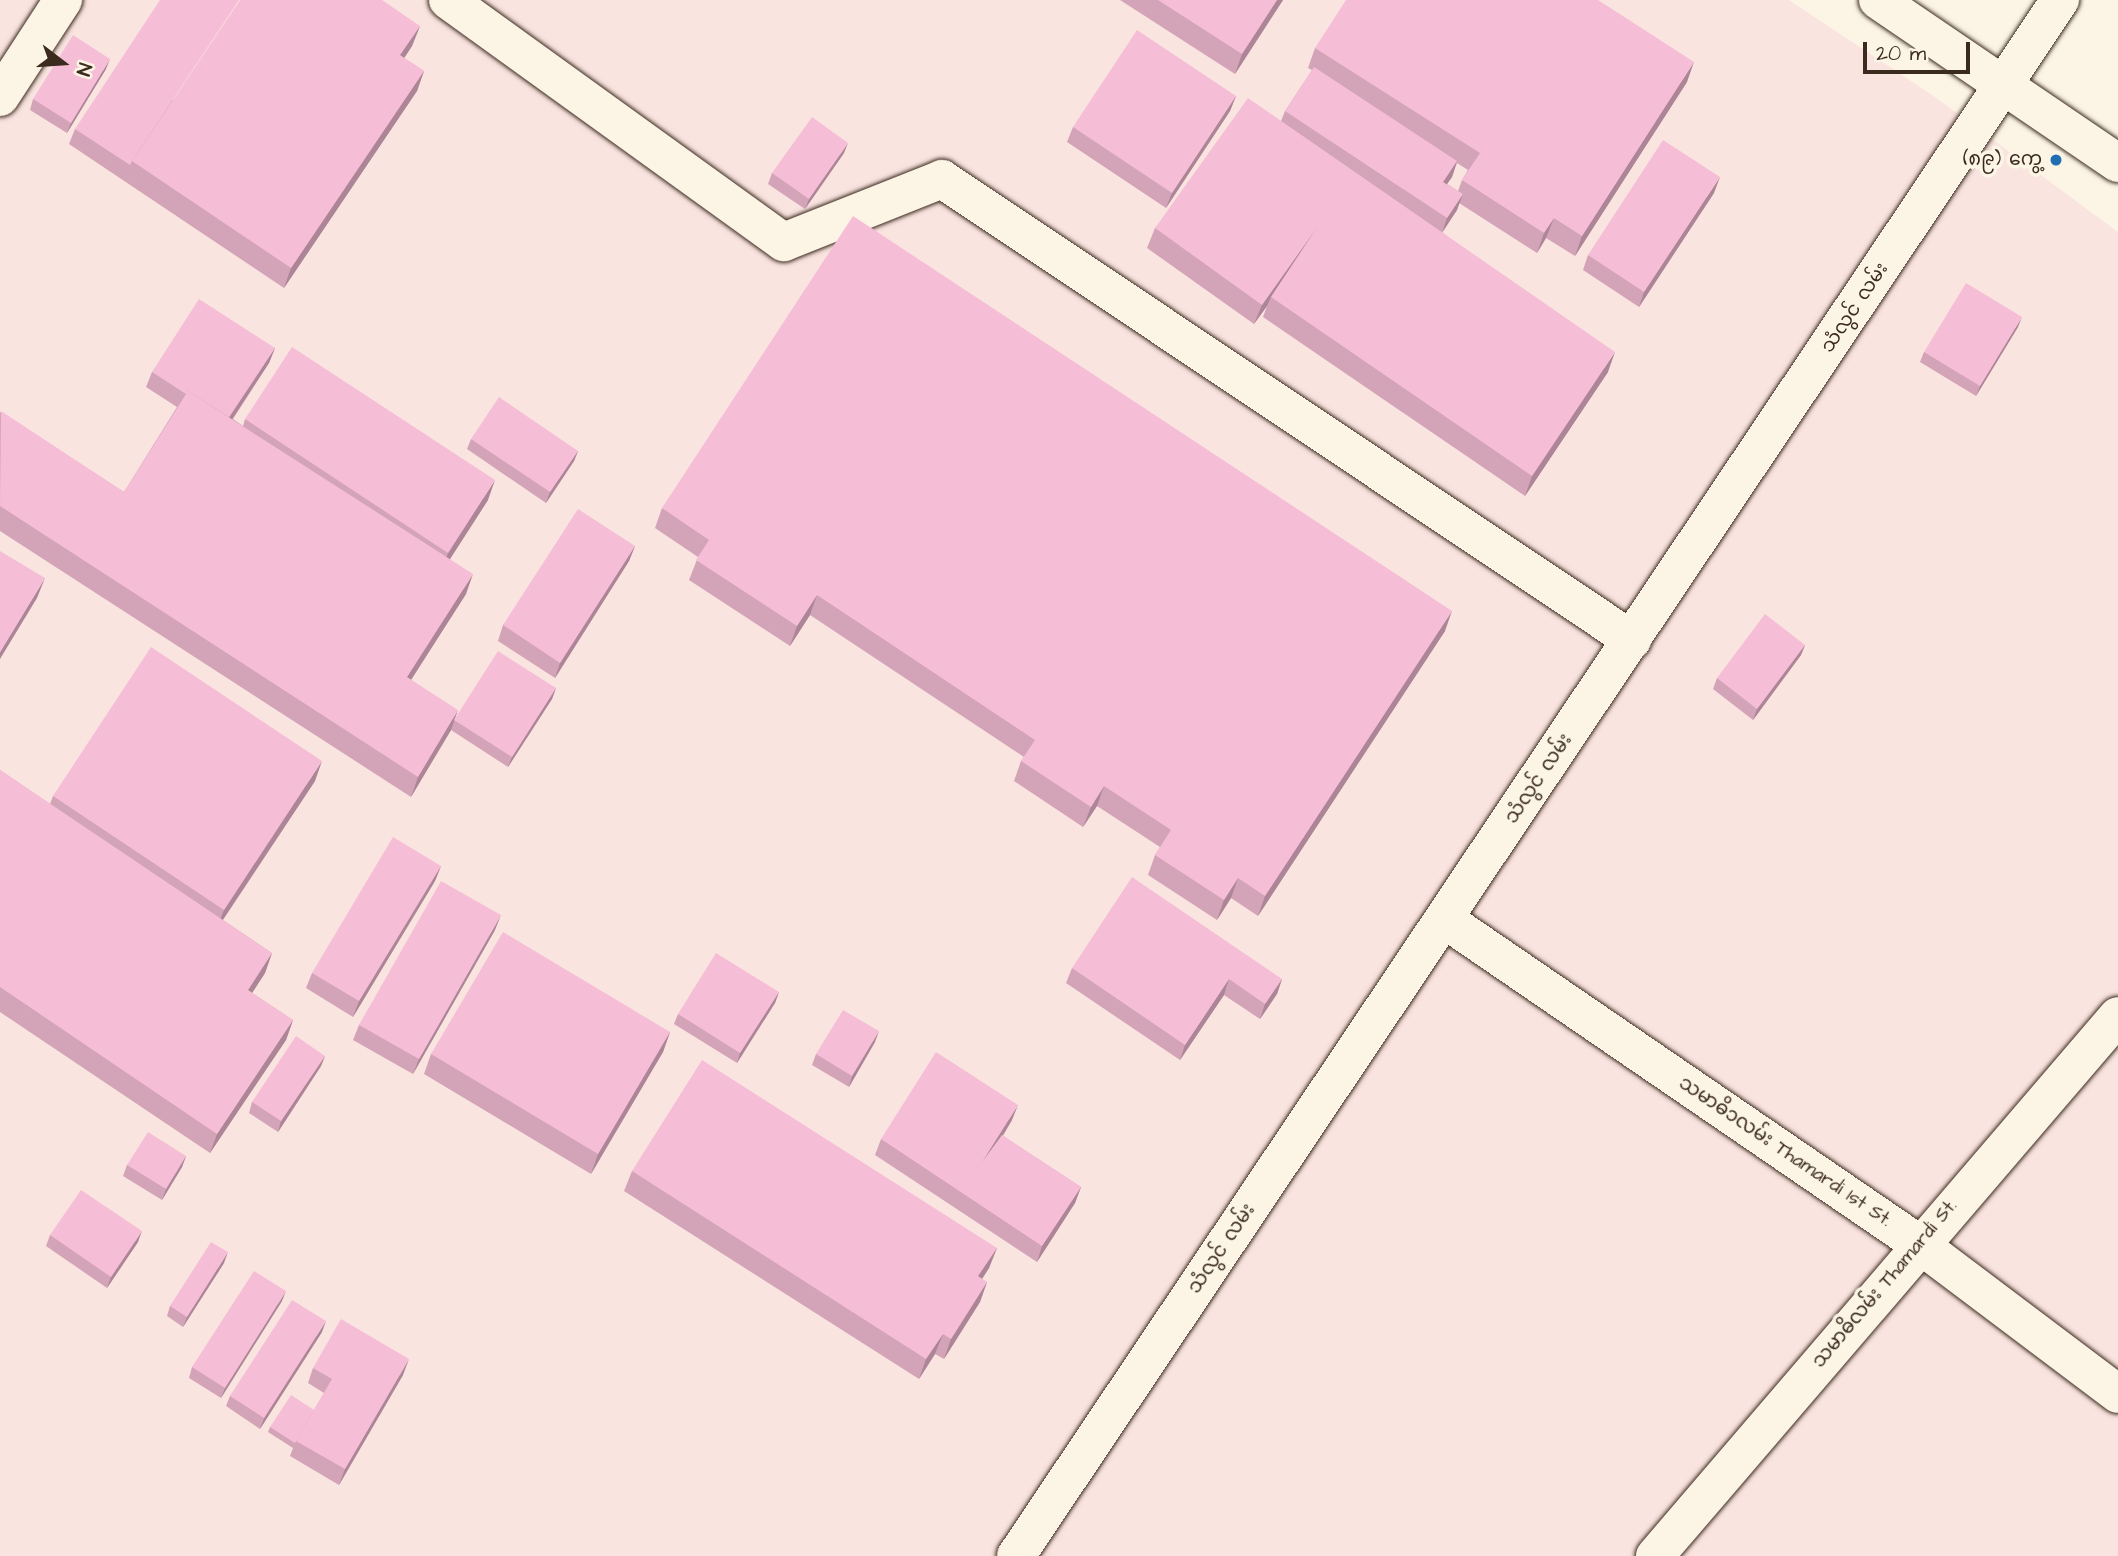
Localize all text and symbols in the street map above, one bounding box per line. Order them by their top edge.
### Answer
north arrow [28,28,98,98]
scale bar [1866,28,1973,72]
text: 20 m [1876,39,1926,68]
text: N [69,60,98,79]
place label: (၈၉) ကွေ့ [1963,149,2042,171]
marker: (၈၉) ကွေ့ [2048,152,2064,168]
street label: သံလွင် လမ်း [1817,259,1893,357]
street label: သံလွင် လမ်း [1501,730,1577,828]
street label: သမာဓိ၁လမ်း Thamardi 1st St. [1674,1072,1896,1232]
street label: သမာဓိလမ်း Thamardi St. [1808,1195,1962,1373]
street label: သံလွင် လမ်း [1184,1200,1260,1298]

